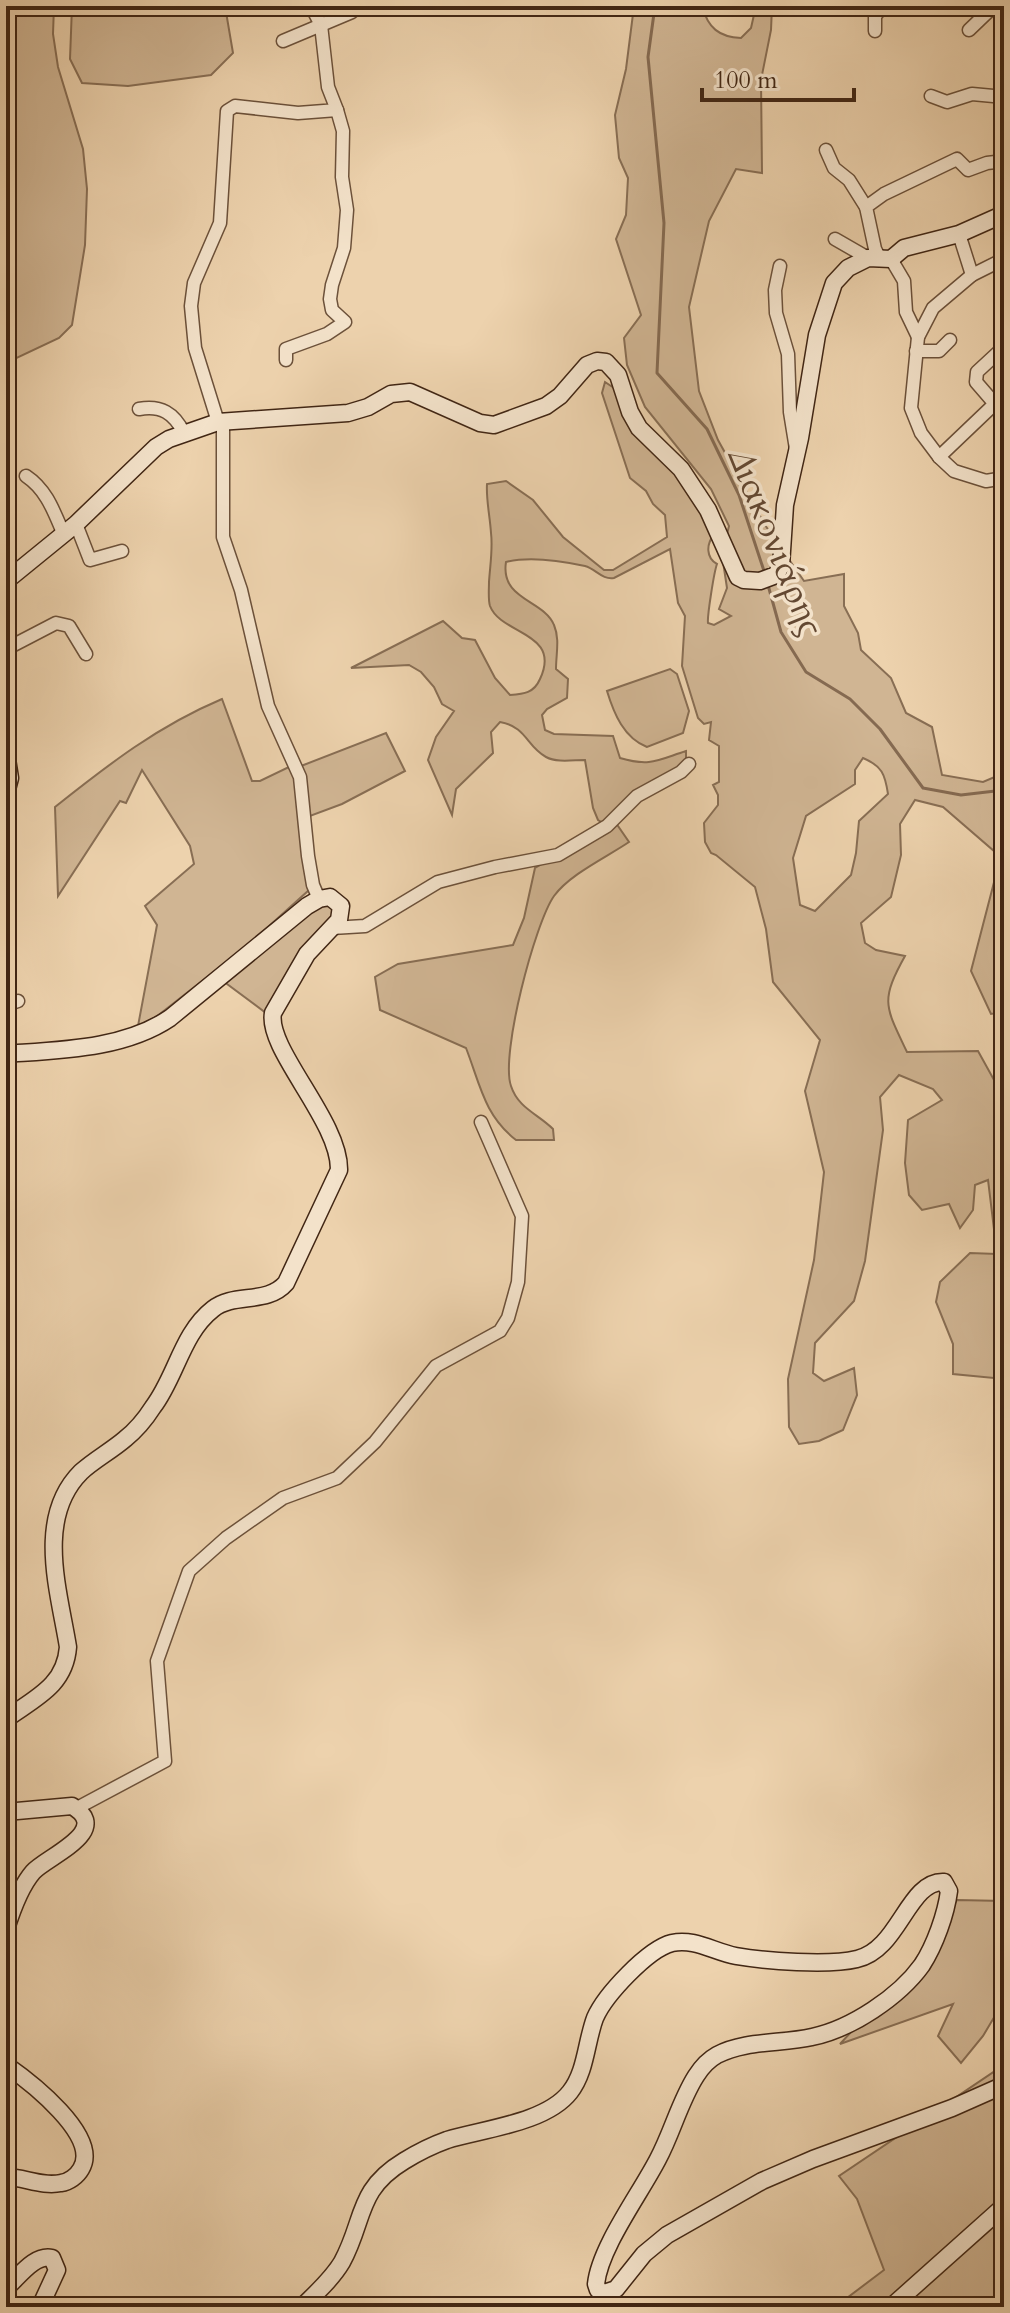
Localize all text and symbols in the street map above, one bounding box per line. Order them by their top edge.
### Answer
scale bar [702,52,854,102]
text: 100 m [714,64,778,97]
water label: Διακονιάρης [715,440,836,643]

